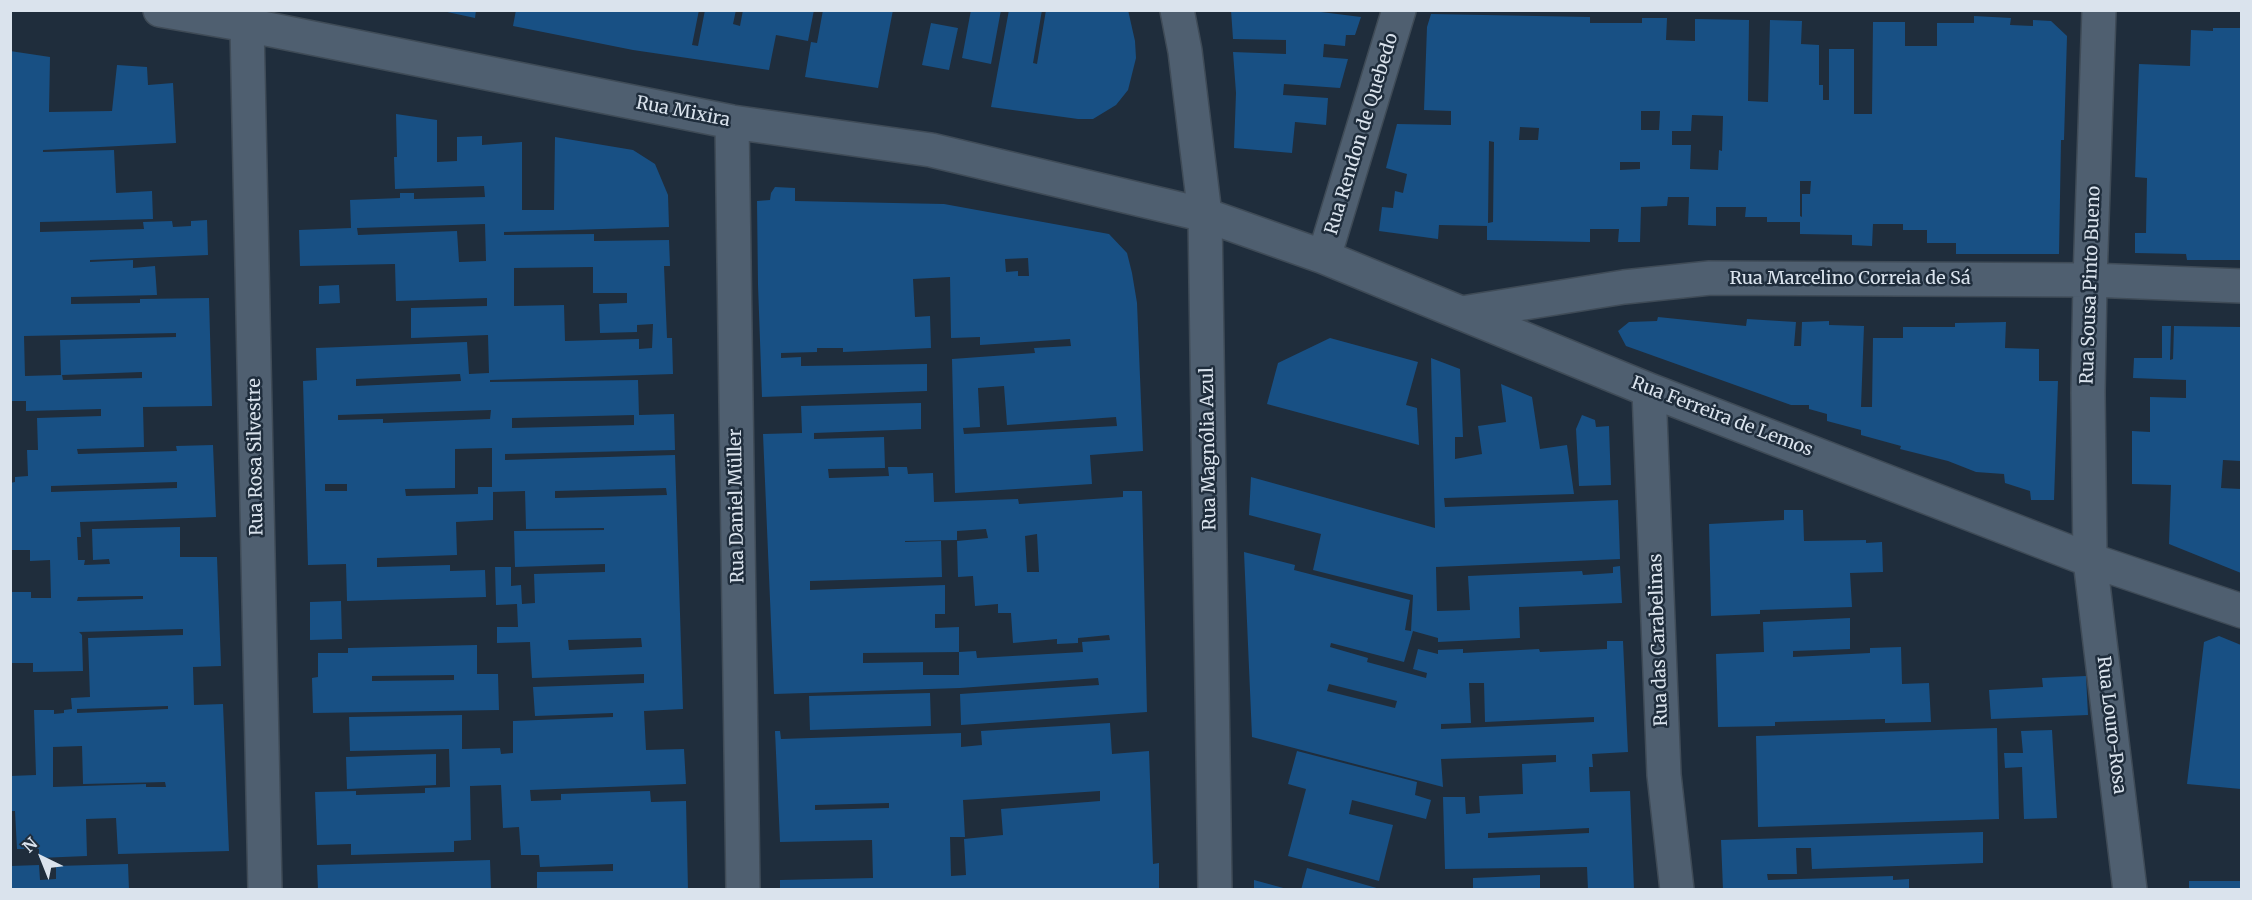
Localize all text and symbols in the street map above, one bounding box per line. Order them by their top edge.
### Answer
street label: Rua Rendon de Quebedo [1321,31,1403,237]
street label: Rua Mixira [634,92,732,132]
street label: Rua Sousa Pinto Bueno [2077,185,2105,385]
street label: Rua Marcelino Correia de Sá [1729,268,1971,290]
street label: Rua Magnólia Azul [1197,367,1221,531]
street label: Rua Ferreira de Lemos [1628,372,1816,462]
street label: Rua Rosa Silvestre [244,378,268,536]
street label: Rua Daniel Müller [725,428,749,584]
street label: Rua das Carabelinas [1645,553,1673,727]
street label: Rua Louro-Rosa [2092,655,2130,795]
north arrow [12,828,72,888]
text: N [18,833,41,856]

